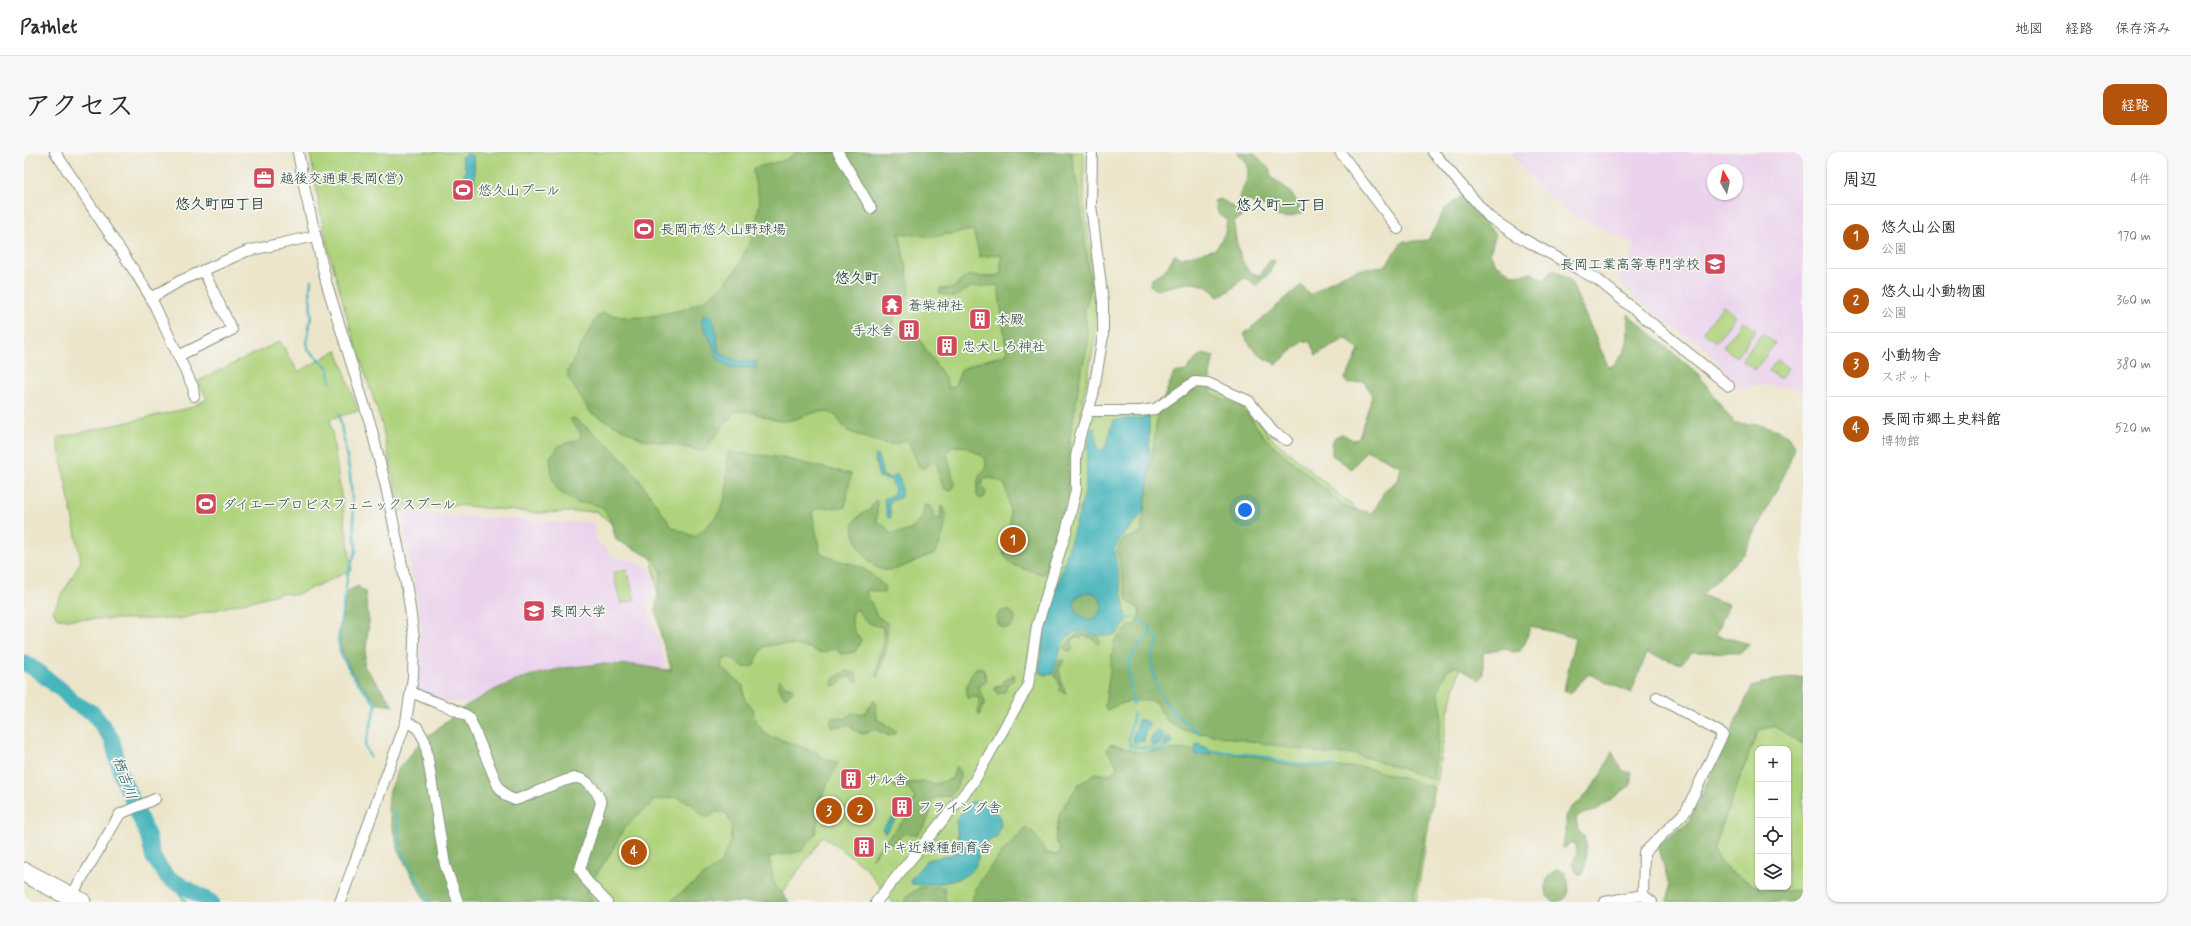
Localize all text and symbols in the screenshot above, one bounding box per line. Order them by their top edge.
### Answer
text: Pathlet [20,15,77,40]
text: 地図 [2015,20,2043,38]
text: 経路 [2065,20,2093,38]
text: 保存済み [2115,20,2171,38]
button: 経路 [2103,84,2167,125]
text: アクセス [24,89,134,126]
north arrow [1707,164,1743,200]
office icon: 越後交通東長岡(営) [251,165,277,191]
text: 周辺 [1843,169,1877,191]
place label: 越後交通東長岡(営) [280,170,403,188]
text: 4件 [2130,171,2151,188]
sports icon: 悠久山プール [450,177,476,203]
place label: 悠久山プール [478,182,560,200]
district label: 悠久町四丁目 [175,195,265,215]
district label: 悠久町一丁目 [1236,196,1326,216]
sports icon: 長岡市悠久山野球場 [631,216,657,242]
text: 悠久山公園 [1881,218,1956,238]
place label: 長岡市悠久山野球場 [660,221,786,239]
text: 1 [1853,228,1859,245]
text: 170 m [2117,228,2151,245]
text: 公園 [1881,241,1907,258]
school or university icon: 長岡工業高等専門学校 [1702,251,1728,277]
place label: 長岡工業高等専門学校 [1560,256,1700,274]
district label: 悠久町 [834,269,880,289]
text: 悠久山小動物園 [1881,282,1986,302]
temple icon: 蒼柴神社 [879,292,905,318]
text: 2 [1853,292,1859,309]
text: 360 m [2116,292,2151,309]
place label: 蒼柴神社 [908,297,964,315]
text: 公園 [1881,305,1907,322]
building icon: 本殿 [967,306,993,332]
place label: 本殿 [996,311,1024,329]
building icon: 手水舎 [896,317,922,343]
place label: 手水舎 [852,322,894,340]
building icon: 忠犬しろ神社 [934,333,960,359]
place label: 忠犬しろ神社 [962,338,1046,356]
text: 小動物舎 [1881,346,1941,366]
text: 3 [1853,356,1859,373]
text: 380 m [2116,356,2151,373]
text: スポット [1881,369,1933,386]
text: 長岡市郷土史料館 [1881,410,2001,430]
text: 4 [1852,420,1860,437]
text: 520 m [2115,420,2151,437]
text: 博物館 [1881,433,1920,450]
sports icon: ダイエープロビスフェニックスプール [193,491,219,517]
place label: ダイエープロビスフェニックスプール [222,496,456,514]
your location [1235,500,1255,520]
pin: 1 [1000,525,1026,555]
school or university icon: 長岡大学 [521,598,547,624]
place label: 長岡大学 [550,603,606,621]
map controls [1755,746,1791,890]
button: + [1755,746,1791,782]
water label: 栖吉川 [107,754,141,803]
building icon: サル舎 [838,766,864,792]
place label: サル舎 [866,771,907,789]
button: − [1755,782,1791,818]
building icon: フライング舎 [889,794,915,820]
pin: 2 [847,795,873,825]
pin: 3 [816,796,842,826]
place label: フライング舎 [918,799,1001,817]
button: locate [1755,818,1791,854]
building icon: トキ近縁種飼育舎 [851,834,877,860]
pin: 4 [621,837,647,867]
place label: トキ近縁種飼育舎 [880,839,992,857]
button: layers [1755,854,1791,890]

